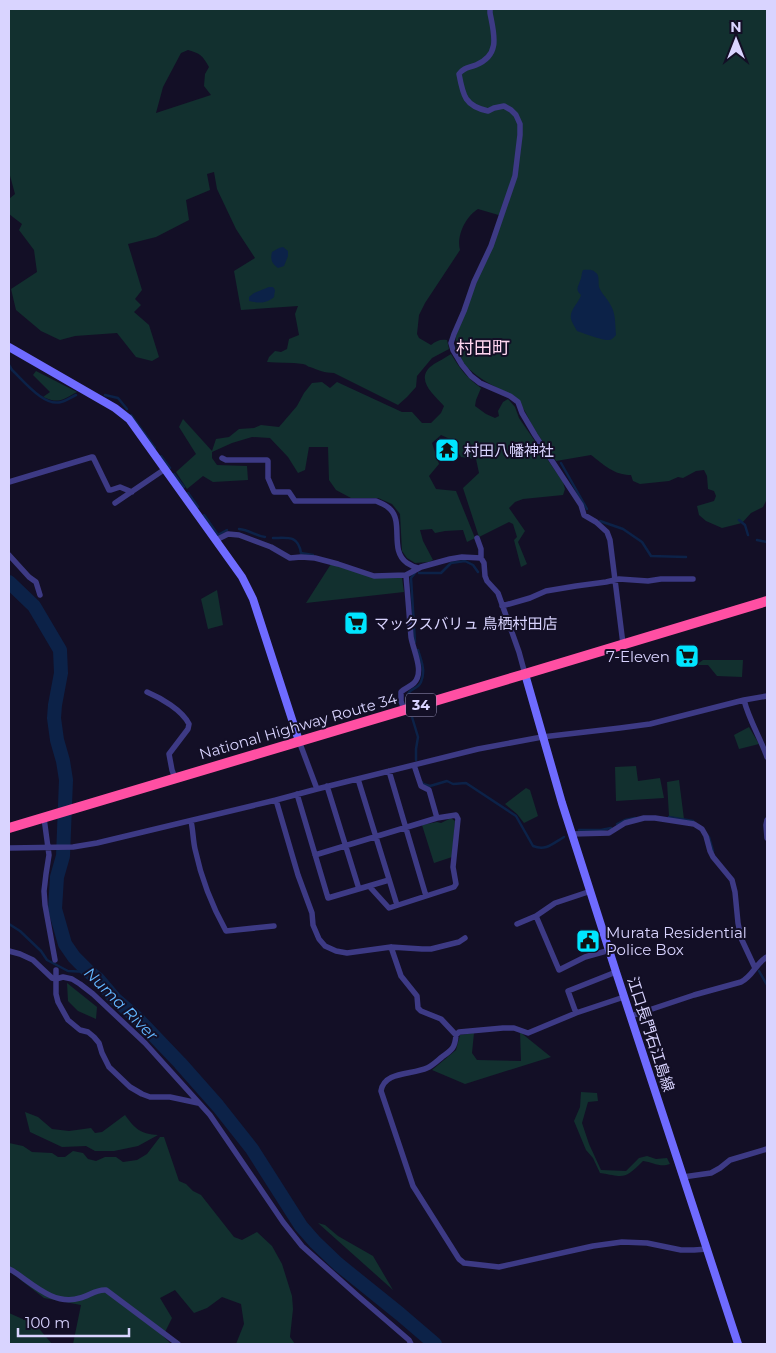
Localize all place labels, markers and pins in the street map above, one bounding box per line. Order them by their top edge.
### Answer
temple icon: 村田八幡神社 [434,437,460,463]
place label: 村田八幡神社 [464,441,554,460]
supermarket icon: マックスバリュ 鳥栖村田店 [343,610,369,636]
place label: マックスバリュ 鳥栖村田店 [374,614,557,633]
supermarket icon: 7-Eleven [674,643,700,669]
place label: 7-Eleven [606,647,670,666]
place label: Murata Residential Police Box [606,923,747,959]
public building icon: Murata Residential Police Box [575,928,601,954]

